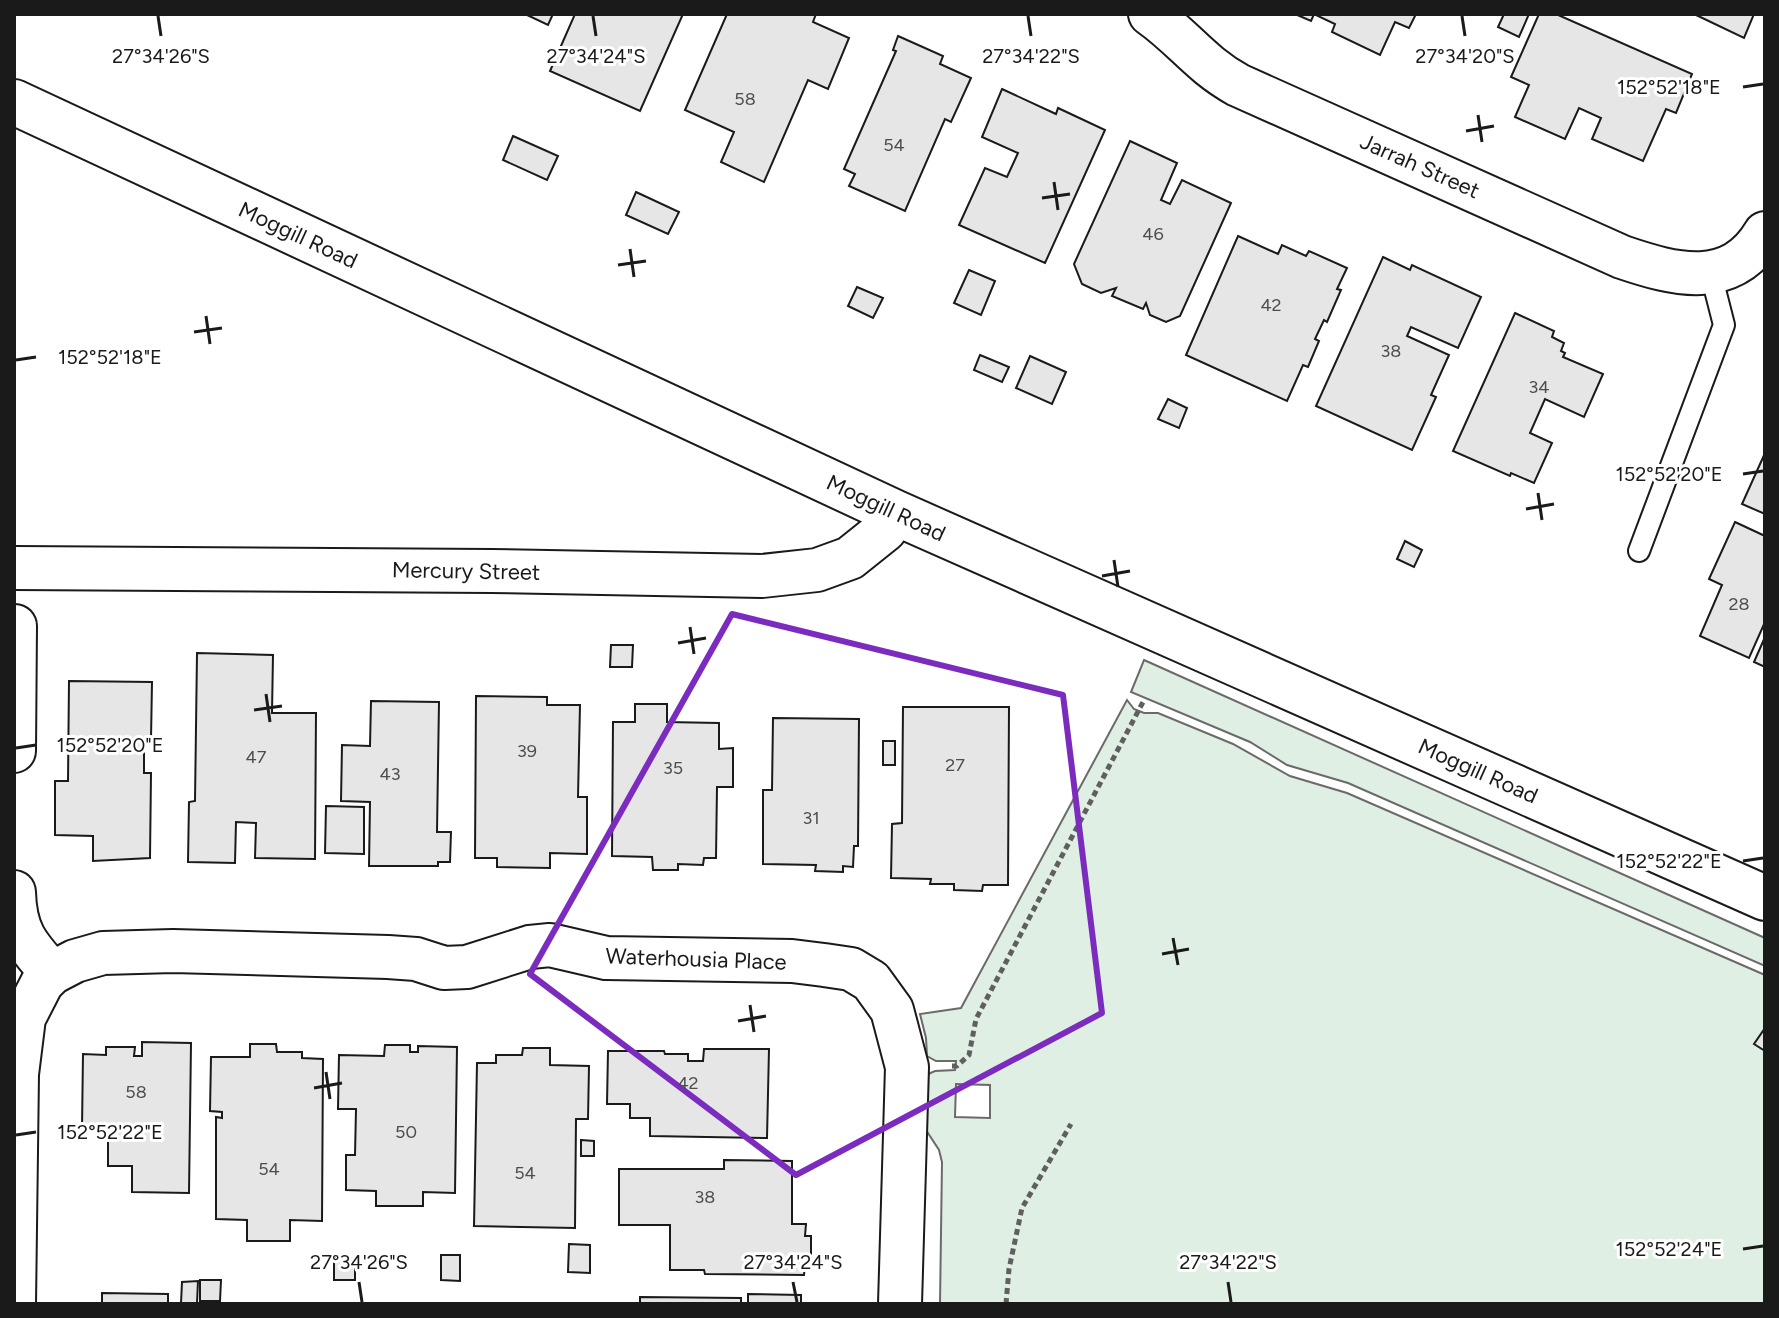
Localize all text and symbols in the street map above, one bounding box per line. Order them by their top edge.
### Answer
text: 27°34'26"S [112,44,210,68]
text: 27°34'24"S [547,44,645,68]
text: 27°34'22"S [982,44,1080,68]
text: 27°34'20"S [1415,44,1515,68]
text: 152°52'18"E [1617,75,1721,99]
house number: 58 [734,88,756,110]
street label: Jarrah Street [1356,128,1484,204]
house number: 54 [883,134,905,156]
street label: Moggill Road [234,196,362,274]
house number: 46 [1142,223,1164,245]
house number: 42 [1260,294,1282,316]
house number: 38 [1381,340,1401,362]
text: 152°52'18"E [58,345,162,369]
house number: 34 [1529,376,1549,398]
text: 152°52'20"E [1615,462,1723,486]
street label: Moggill Road [822,469,950,547]
street label: Mercury Street [392,556,540,586]
house number: 28 [1728,593,1750,615]
text: 152°52'20"E [56,733,164,757]
street label: Moggill Road [1414,733,1542,809]
house number: 39 [517,740,537,762]
house number: 47 [246,746,267,768]
house number: 27 [945,754,965,776]
house number: 35 [663,757,683,779]
house number: 43 [380,763,400,785]
house number: 31 [802,807,820,829]
text: 152°52'22"E [1616,849,1722,873]
street label: Waterhousia Place [605,942,787,976]
house number: 42 [677,1072,699,1094]
house number: 58 [125,1081,147,1103]
text: 152°52'22"E [57,1120,163,1144]
house number: 50 [395,1121,417,1143]
house number: 54 [258,1158,280,1180]
house number: 54 [514,1162,536,1184]
house number: 38 [695,1186,715,1208]
text: 152°52'24"E [1616,1237,1722,1261]
text: 27°34'26"S [310,1250,408,1274]
text: 27°34'24"S [744,1250,842,1274]
text: 27°34'22"S [1179,1250,1277,1274]

